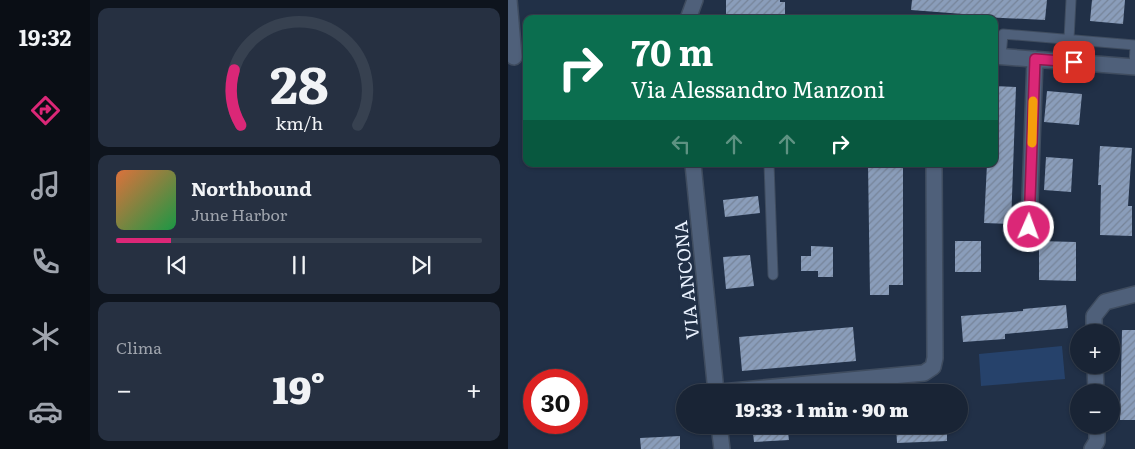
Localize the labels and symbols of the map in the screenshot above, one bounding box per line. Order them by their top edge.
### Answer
pin [1053,41,1095,83]
position arrow [1002,200,1054,252]
street label: VIA ANCONA [666,220,705,341]
speed limit sign: 30 [523,369,588,434]

